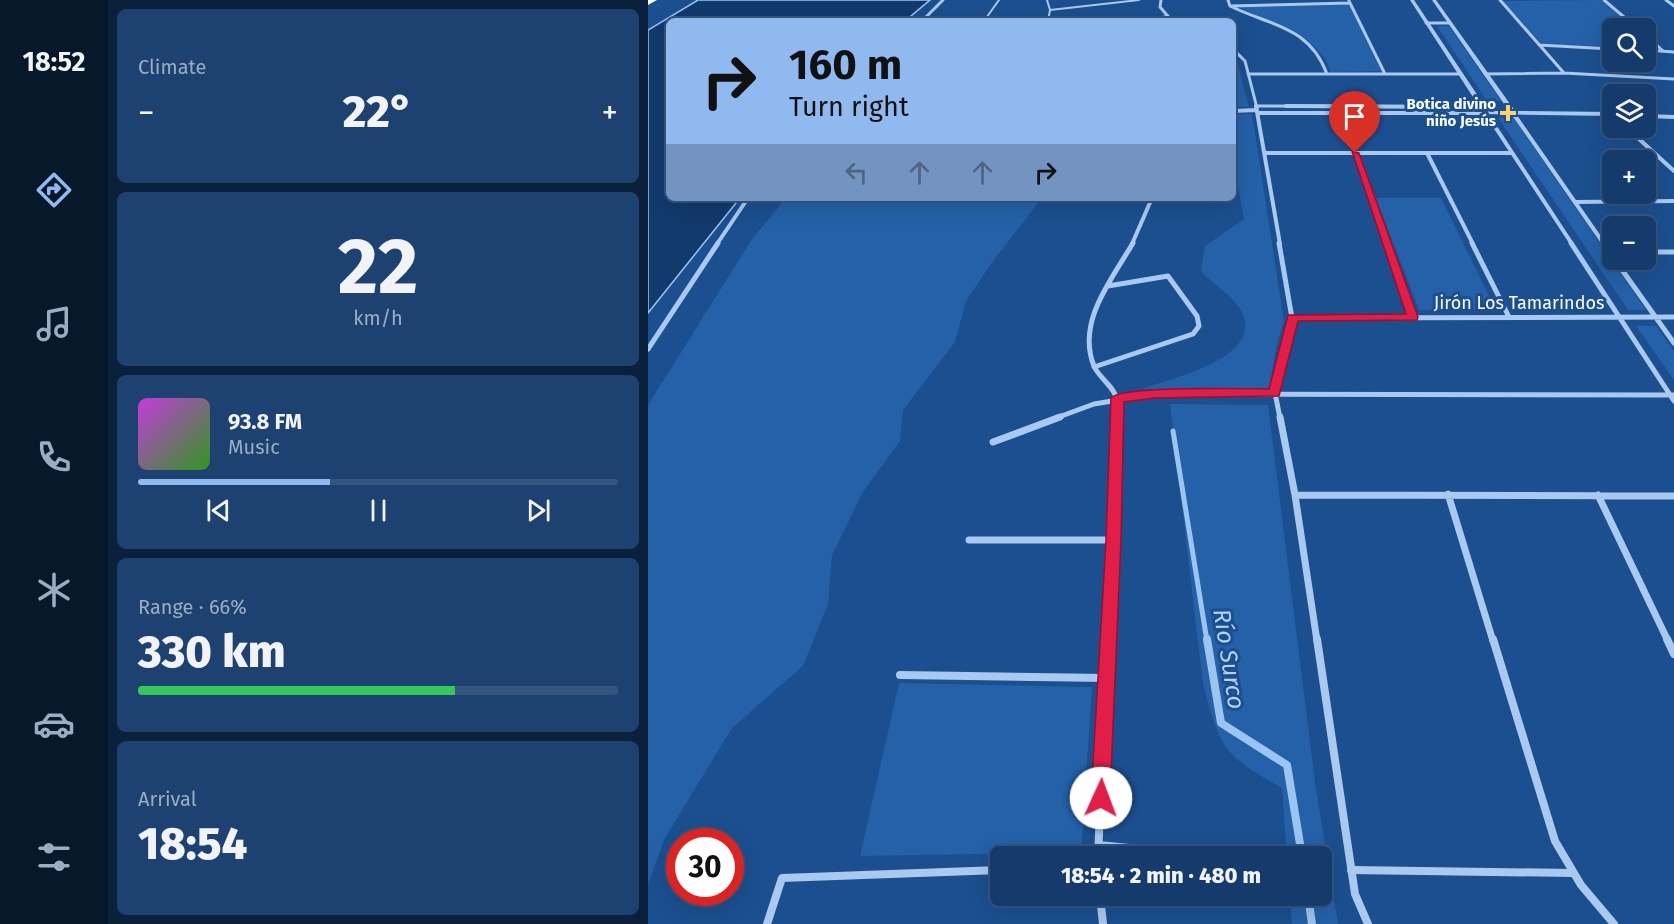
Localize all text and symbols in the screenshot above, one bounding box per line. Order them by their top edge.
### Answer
map controls [1602,18,1656,270]
button: search [1602,18,1656,72]
text: 160 m [789,40,902,90]
icon: right [690,42,768,120]
text: 18:52 [23,46,85,78]
text: Climate [138,55,206,79]
button: layers [1602,84,1656,138]
text: 22° [343,85,413,139]
text: Turn right [789,91,909,123]
pin [1329,91,1380,153]
text: − [138,93,155,133]
text: + [602,93,618,133]
place label: Botica divino niño Jesús [1407,95,1496,130]
icon: arrive [1338,100,1371,133]
marker: Botica divino niño Jesús [1501,106,1515,120]
button: + [1602,150,1656,204]
icon: left [840,156,873,189]
icon: ahead [903,156,936,189]
icon: ahead [966,156,999,189]
icon: right [1029,156,1062,189]
icon: directions [33,169,75,211]
button: − [1602,216,1656,270]
text: 22 [338,220,418,314]
street label: Jirón Los Tamarindos [1434,292,1604,314]
icon: music [33,303,75,345]
text: km/h [353,306,403,330]
text: 93.8 FM [228,408,302,435]
text: Music [228,435,280,459]
icon: phone [33,436,75,478]
icon: previous [202,494,235,527]
icon: pause [362,494,395,527]
icon: next [522,494,555,527]
icon: climate [33,569,75,611]
text: Range · 66% [138,595,247,619]
water label: Río Surco [1207,607,1251,711]
text: 330 km [138,625,286,679]
icon: car [33,703,75,745]
position arrow [1069,766,1133,830]
text: Arrival [138,787,197,811]
text: 18:54 [138,817,248,871]
speed limit sign: 30 [666,828,744,906]
icon: filters [33,836,75,878]
text: 18:54 · 2 min · 480 m [1061,862,1261,889]

